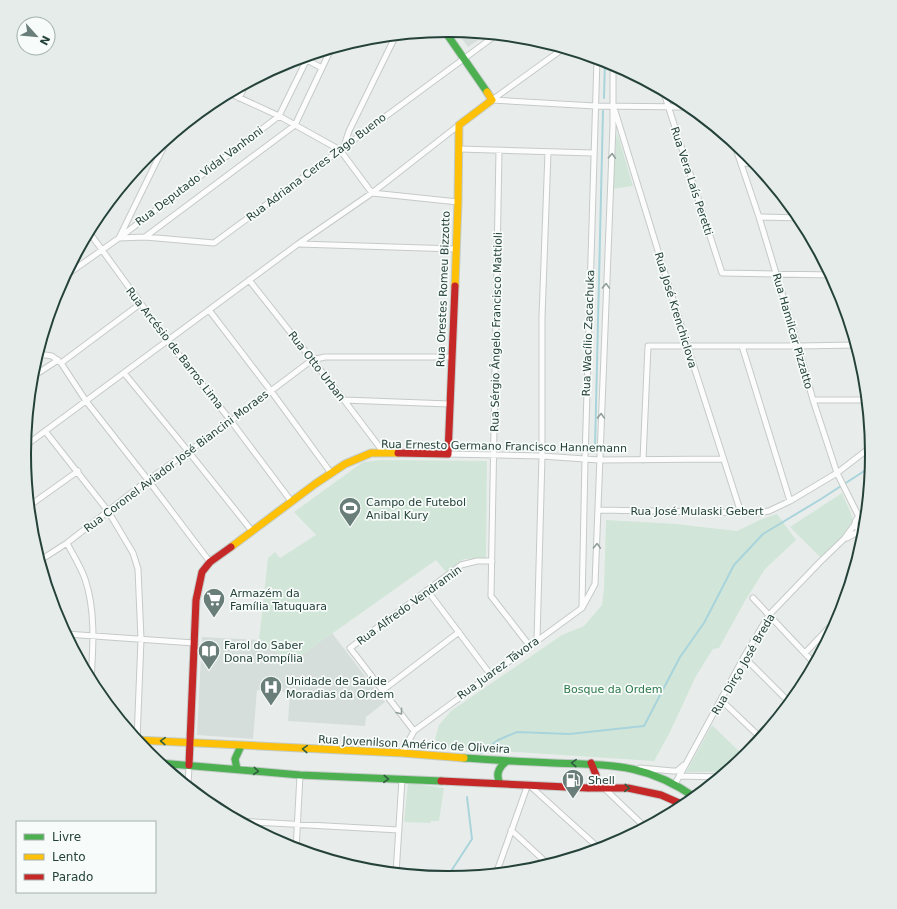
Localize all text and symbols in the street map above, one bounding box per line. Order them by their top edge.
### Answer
north arrow [16,16,56,56]
text: N [37,33,52,47]
street label: Rua Adriana Ceres Zago Bueno [244,110,389,224]
street label: Rua Deputado Vidal Vanhoni [133,124,266,229]
street label: Rua Vera Laís Peretti [668,125,715,237]
one-way arrow [607,153,616,159]
street label: Rua Orestes Romeu Bizzotto [434,210,453,367]
street label: Rua Sérgio Ângelo Francisco Mattioli [488,232,505,432]
street label: Rua José Krenchiclova [652,251,699,370]
street label: Rua Wacílio Zacachuka [580,269,597,397]
street label: Rua Hamilcar Pizzatto [770,272,815,391]
one-way arrow [602,283,610,289]
street label: Rua Arcésio de Barros Lima [123,285,226,412]
street label: Rua Otto Urban [285,329,348,404]
street label: Rua Coronel Aviador José Biancini Moraes [81,387,271,535]
one-way arrow [597,413,605,419]
street label: Rua Ernesto Germano Francisco Hannemann [381,438,627,455]
sports icon: Campo de Futebol Anibal Kury [337,495,363,528]
place label: Campo de Futebol Anibal Kury [366,496,466,522]
street label: Rua José Mulaski Gebert [630,505,764,518]
one-way arrow [592,543,601,549]
street label: Rua Alfredo Vendramin [354,563,464,648]
supermarket icon: Armazém da Família Tatuquara [201,586,227,619]
place label: Armazém da Família Tatuquara [230,587,327,613]
street label: Rua Dirço José Breda [709,611,778,717]
street label: Rua Juarez Távora [455,634,542,702]
library icon: Farol do Saber Dona Pompília [196,638,222,671]
place label: Farol do Saber Dona Pompília [224,639,303,665]
hospital icon: Unidade de Saúde Moradias da Ordem [258,674,284,707]
place label: Unidade de Saúde Moradias da Ordem [286,675,394,701]
park label: Bosque da Ordem [564,683,662,696]
one-way arrow [395,707,402,714]
street label: Rua Jovenilson Américo de Oliveira [318,733,510,756]
one-way arrow [160,737,166,745]
one-way arrow [302,744,308,753]
one-way arrow [571,758,577,767]
one-way arrow [253,766,259,775]
fuel station icon: Shell [560,767,586,800]
one-way arrow [383,774,389,783]
place label: Shell [588,774,615,787]
one-way arrow [624,784,630,793]
legend [16,821,156,893]
text: Livre [52,830,81,844]
text: Lento [52,850,86,864]
text: Parado [52,870,93,884]

